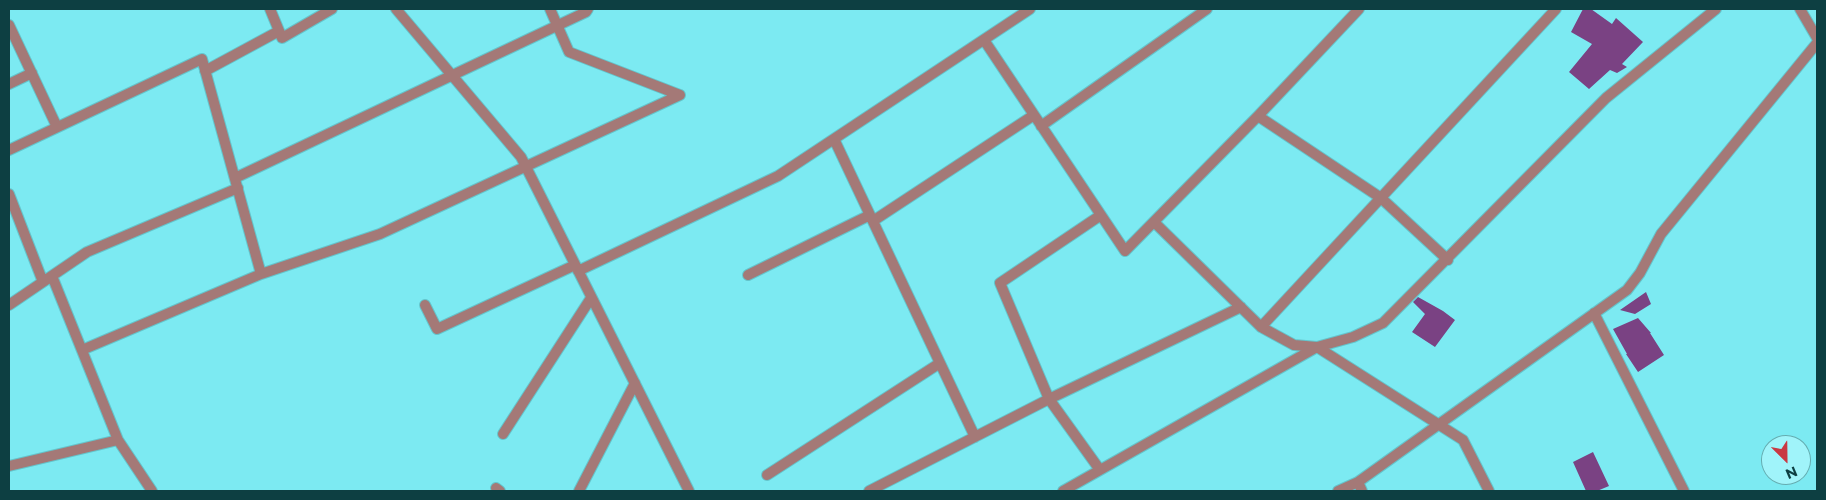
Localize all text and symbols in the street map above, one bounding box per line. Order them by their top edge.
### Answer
north arrow [1761,435,1811,485]
text: N [1783,462,1800,483]

